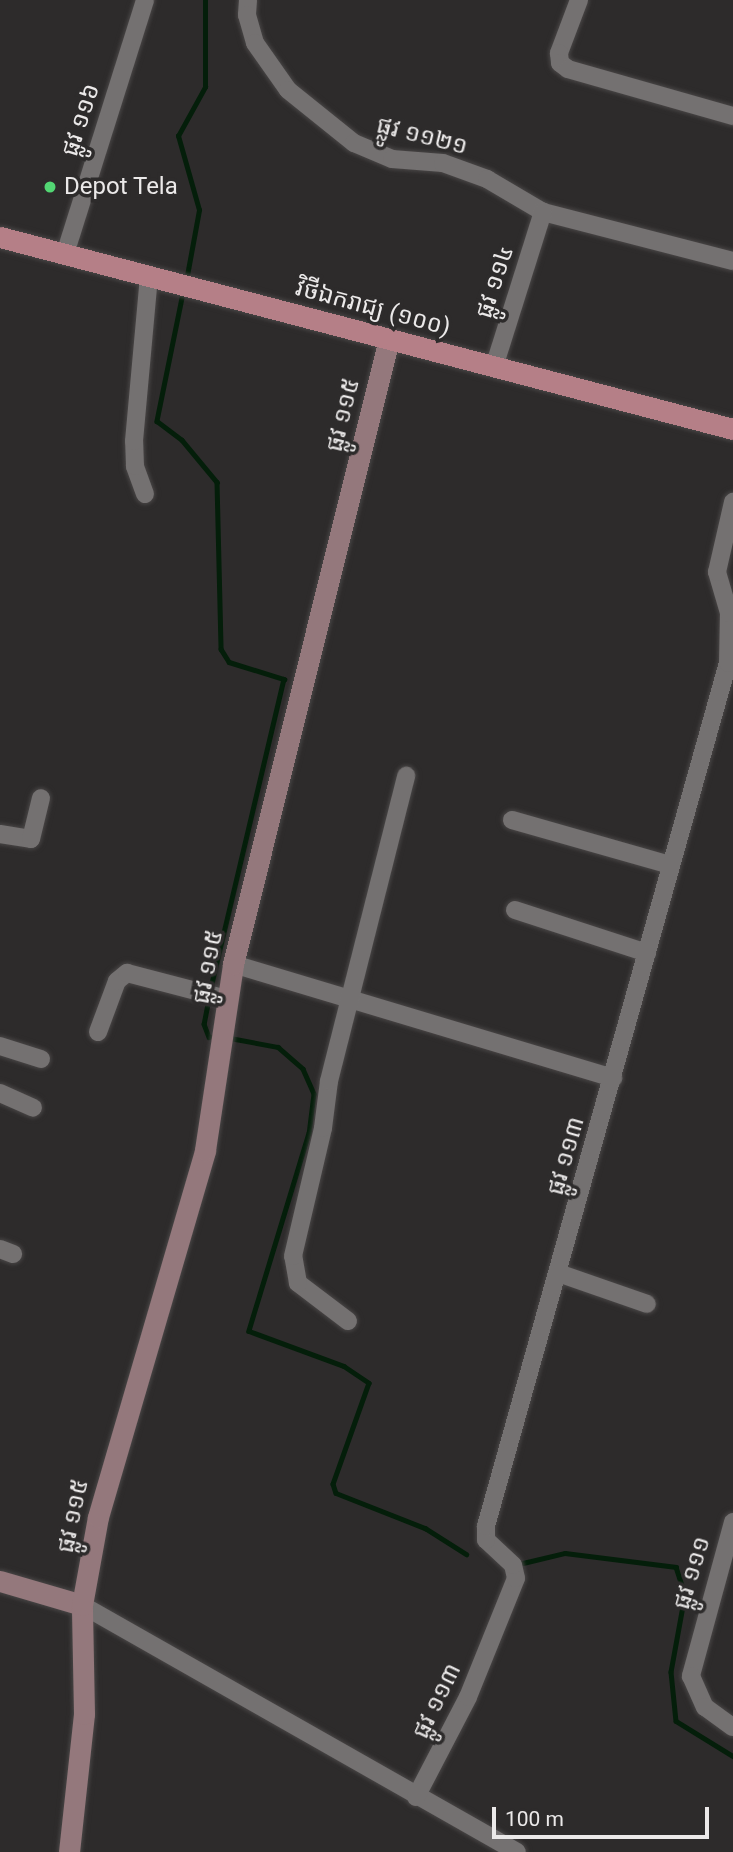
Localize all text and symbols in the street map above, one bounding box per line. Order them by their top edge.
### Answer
street label: ផ្លូវ ១១៦ [56,80,106,160]
street label: ផ្លូវ ១១២១ [374,111,470,161]
place label: Depot Tela [64,173,178,201]
marker: Depot Tela [42,179,58,195]
street label: ផ្លូវ ១១៤ [470,242,520,322]
street label: វិថីឯករាជ្យ (១០០) [292,274,454,342]
street label: ផ្លូវ ១១៥ [320,375,366,455]
street label: ផ្លូវ ១១៥ [187,928,229,1006]
street label: ផ្លូវ ១១៣ [541,1114,591,1198]
street label: ផ្លូវ ១១៥ [51,1476,95,1556]
street label: ផ្លូវ ១១១ [667,1533,717,1613]
street label: ផ្លូវ ១១៣ [406,1659,468,1743]
scale bar [495,1792,712,1836]
text: 100 m [505,1807,564,1831]

